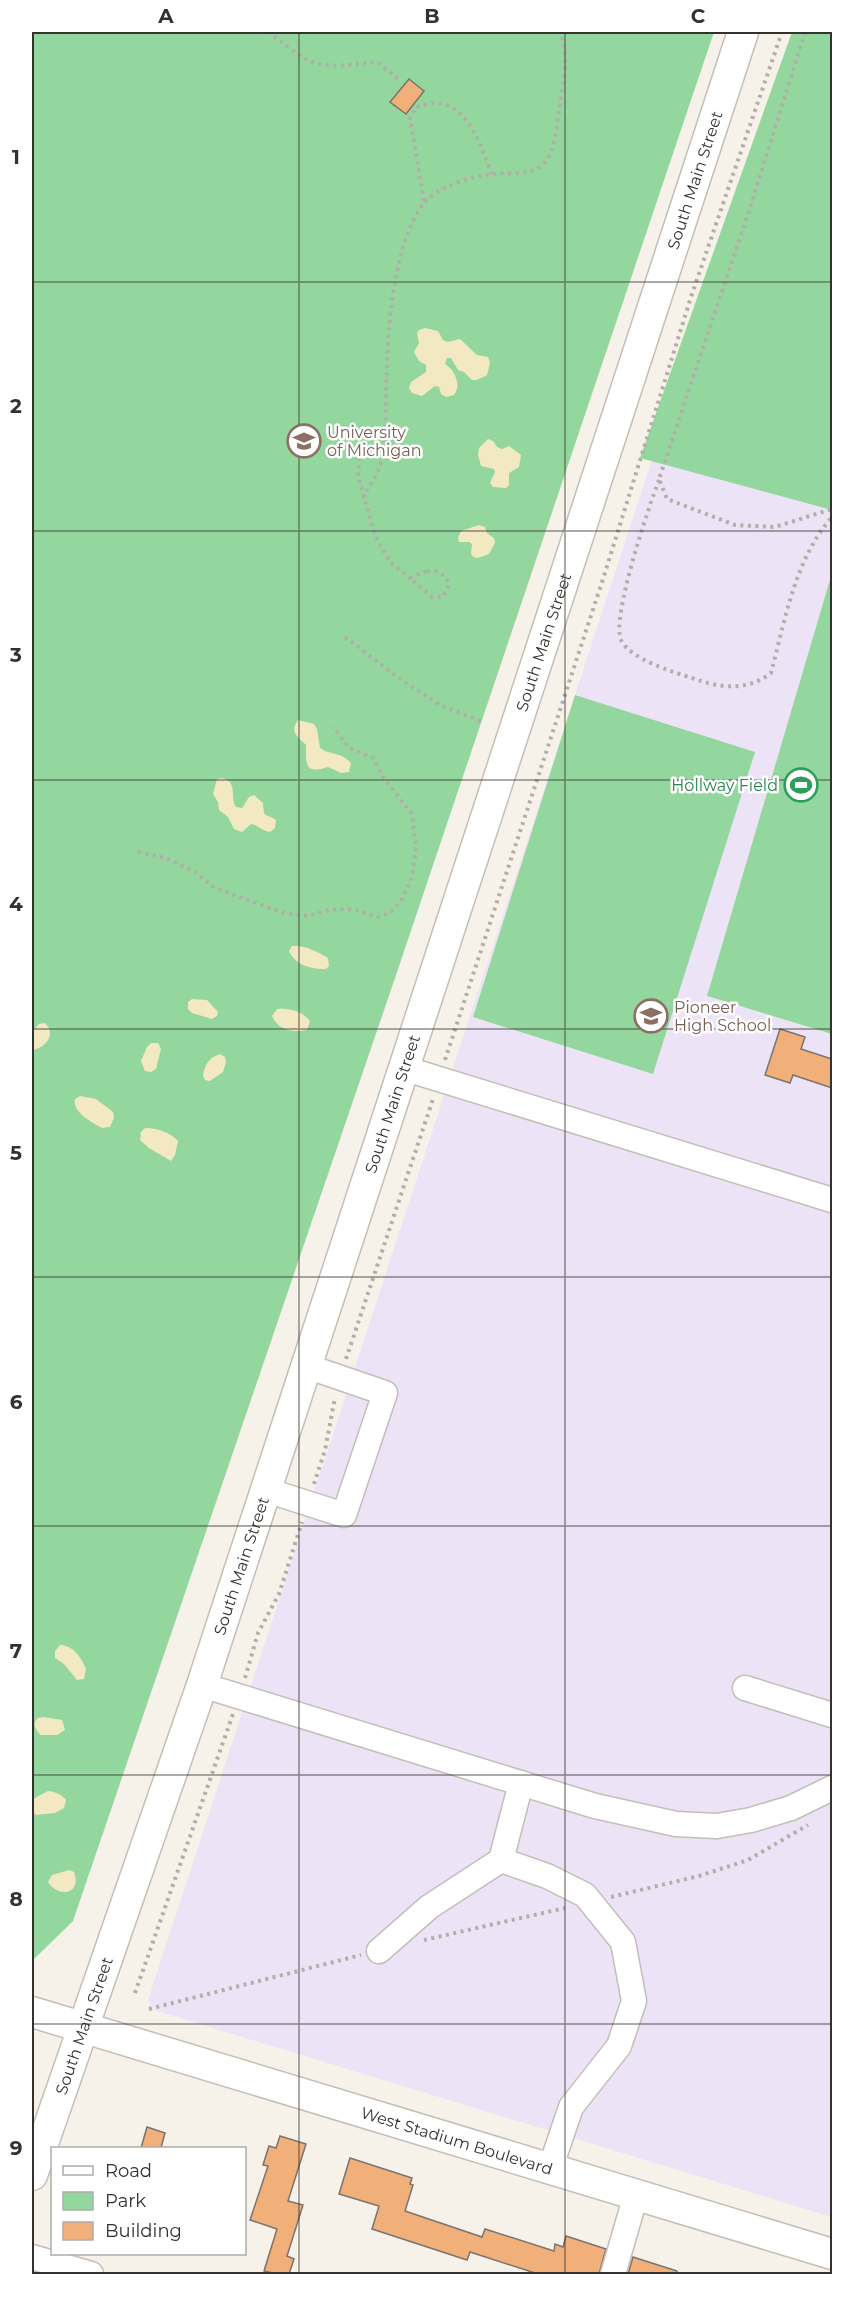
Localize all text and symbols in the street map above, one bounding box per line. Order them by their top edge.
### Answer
text: A [157,4,174,28]
text: B [424,4,440,28]
text: C [691,4,706,28]
street label: South Main Street [663,108,727,252]
text: 1 [12,145,20,169]
text: 2 [10,394,22,418]
school or university icon: University of Michigan [286,423,322,459]
place label: University of Michigan [327,423,421,460]
street label: South Main Street [512,570,575,714]
text: 3 [9,643,22,667]
sports icon: Hollway Field [783,767,819,803]
place label: Hollway Field [671,776,778,795]
text: 4 [9,892,23,916]
school or university icon: Pioneer High School [633,998,669,1034]
place label: Pioneer High School [674,998,771,1035]
street label: South Main Street [361,1032,424,1176]
text: 5 [10,1141,22,1165]
text: 6 [10,1390,23,1414]
street label: South Main Street [210,1494,273,1638]
text: 7 [10,1639,22,1663]
text: 8 [9,1887,23,1911]
street label: South Main Street [52,1954,117,2097]
street label: West Stadium Boulevard [359,2103,555,2179]
text: 9 [10,2136,22,2160]
legend [51,2147,246,2255]
text: Road [105,2160,152,2182]
text: Park [105,2190,146,2212]
text: Building [105,2220,182,2242]

